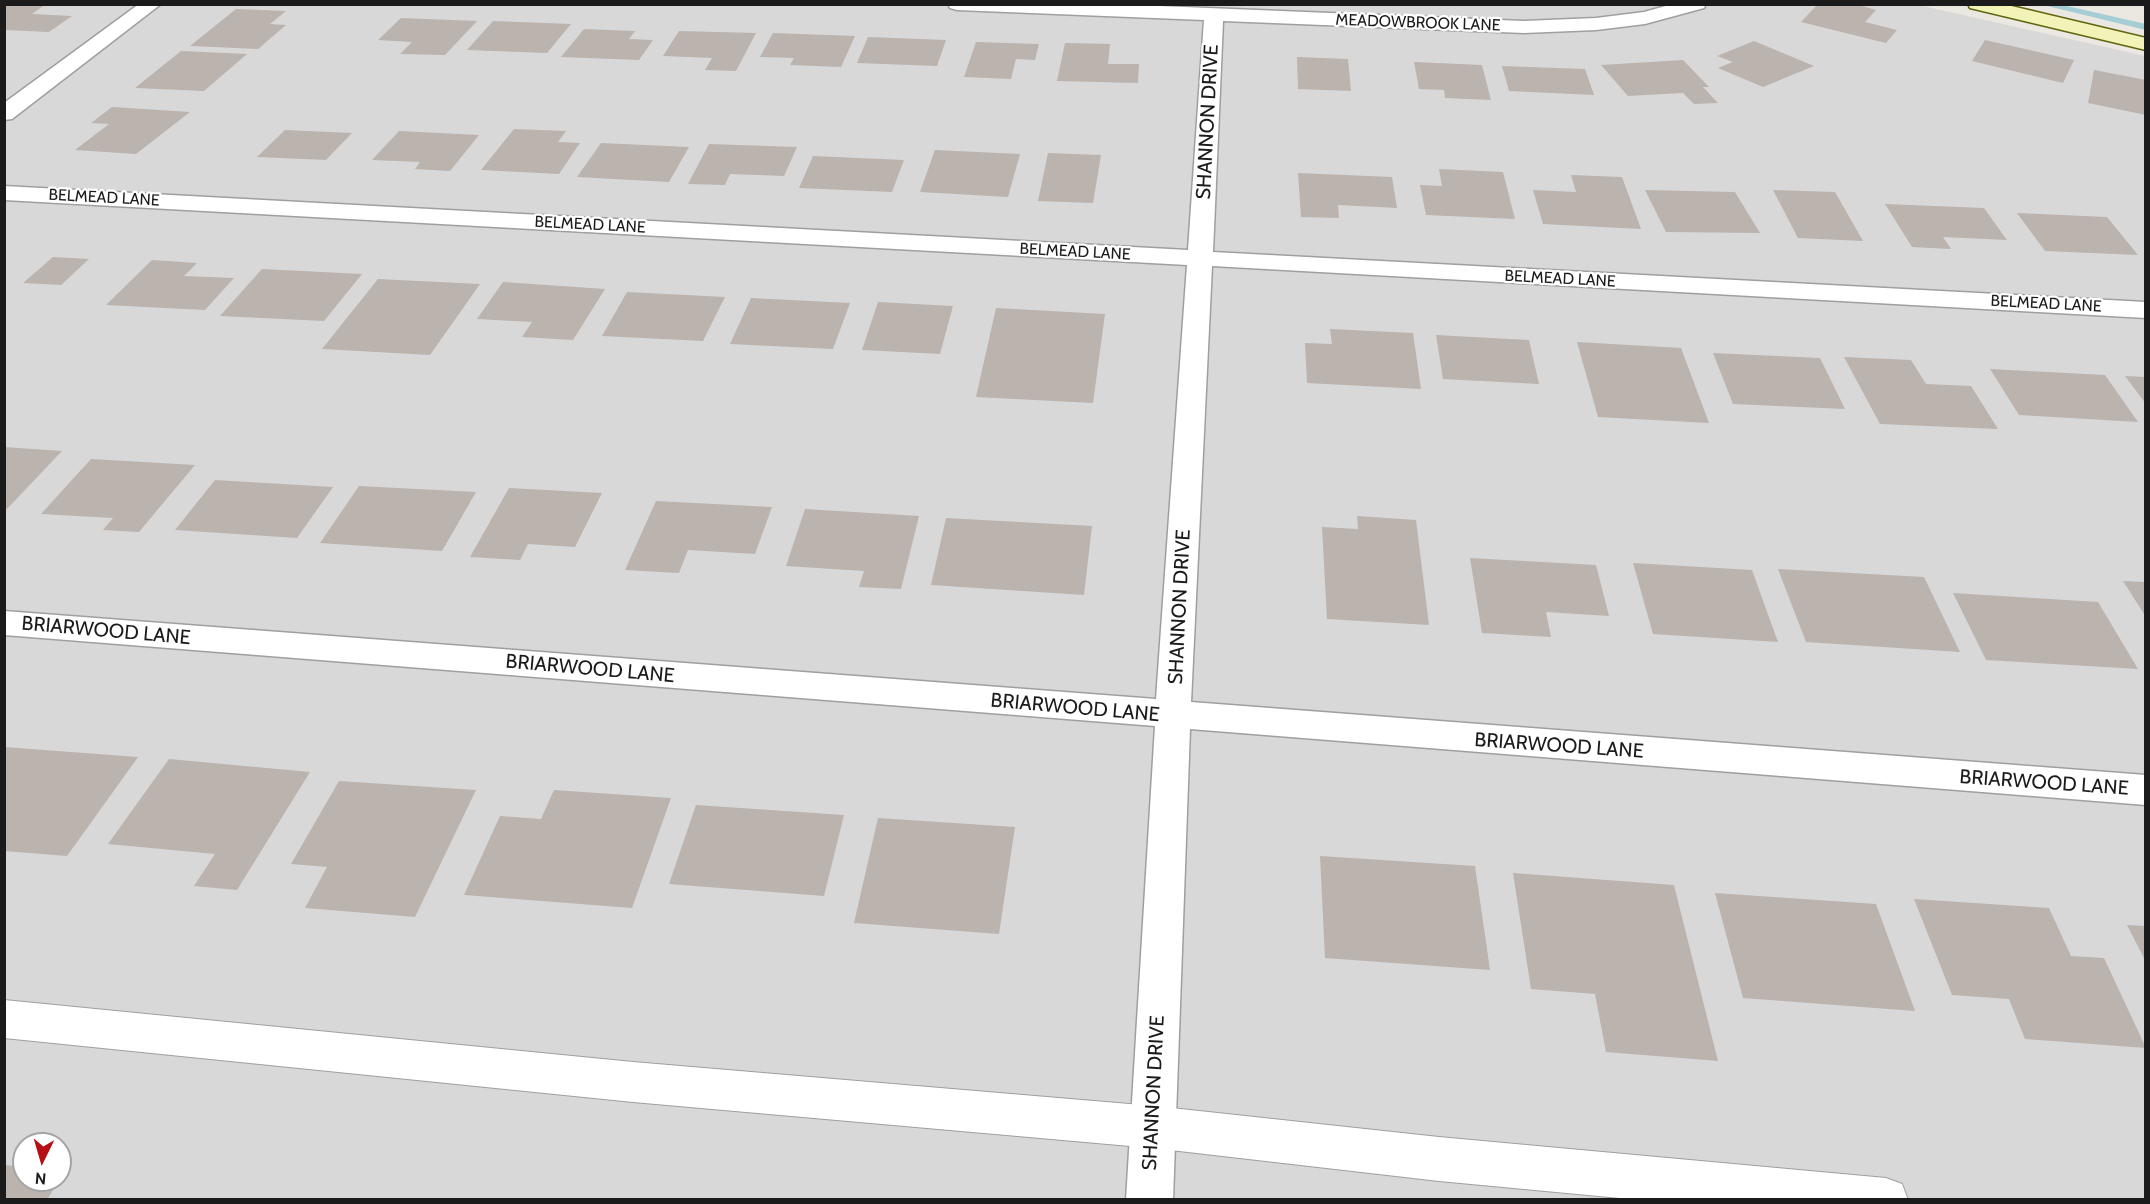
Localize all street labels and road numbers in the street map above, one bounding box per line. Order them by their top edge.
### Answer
street label: MEADOWBROOK LANE [1335,11,1501,35]
street label: SHANNON DRIVE [1192,44,1224,200]
street label: BELMEAD LANE [48,186,160,210]
street label: BELMEAD LANE [534,213,646,237]
street label: BELMEAD LANE [1019,240,1131,264]
street label: BELMEAD LANE [1504,267,1616,291]
street label: BELMEAD LANE [1990,292,2102,316]
street label: SHANNON DRIVE [1164,529,1196,685]
street label: BRIARWOOD LANE [20,612,192,650]
street label: BRIARWOOD LANE [504,650,676,688]
street label: BRIARWOOD LANE [989,689,1161,727]
street label: BRIARWOOD LANE [1474,728,1644,764]
street label: BRIARWOOD LANE [1959,765,2129,801]
street label: SHANNON DRIVE [1138,1015,1170,1171]

